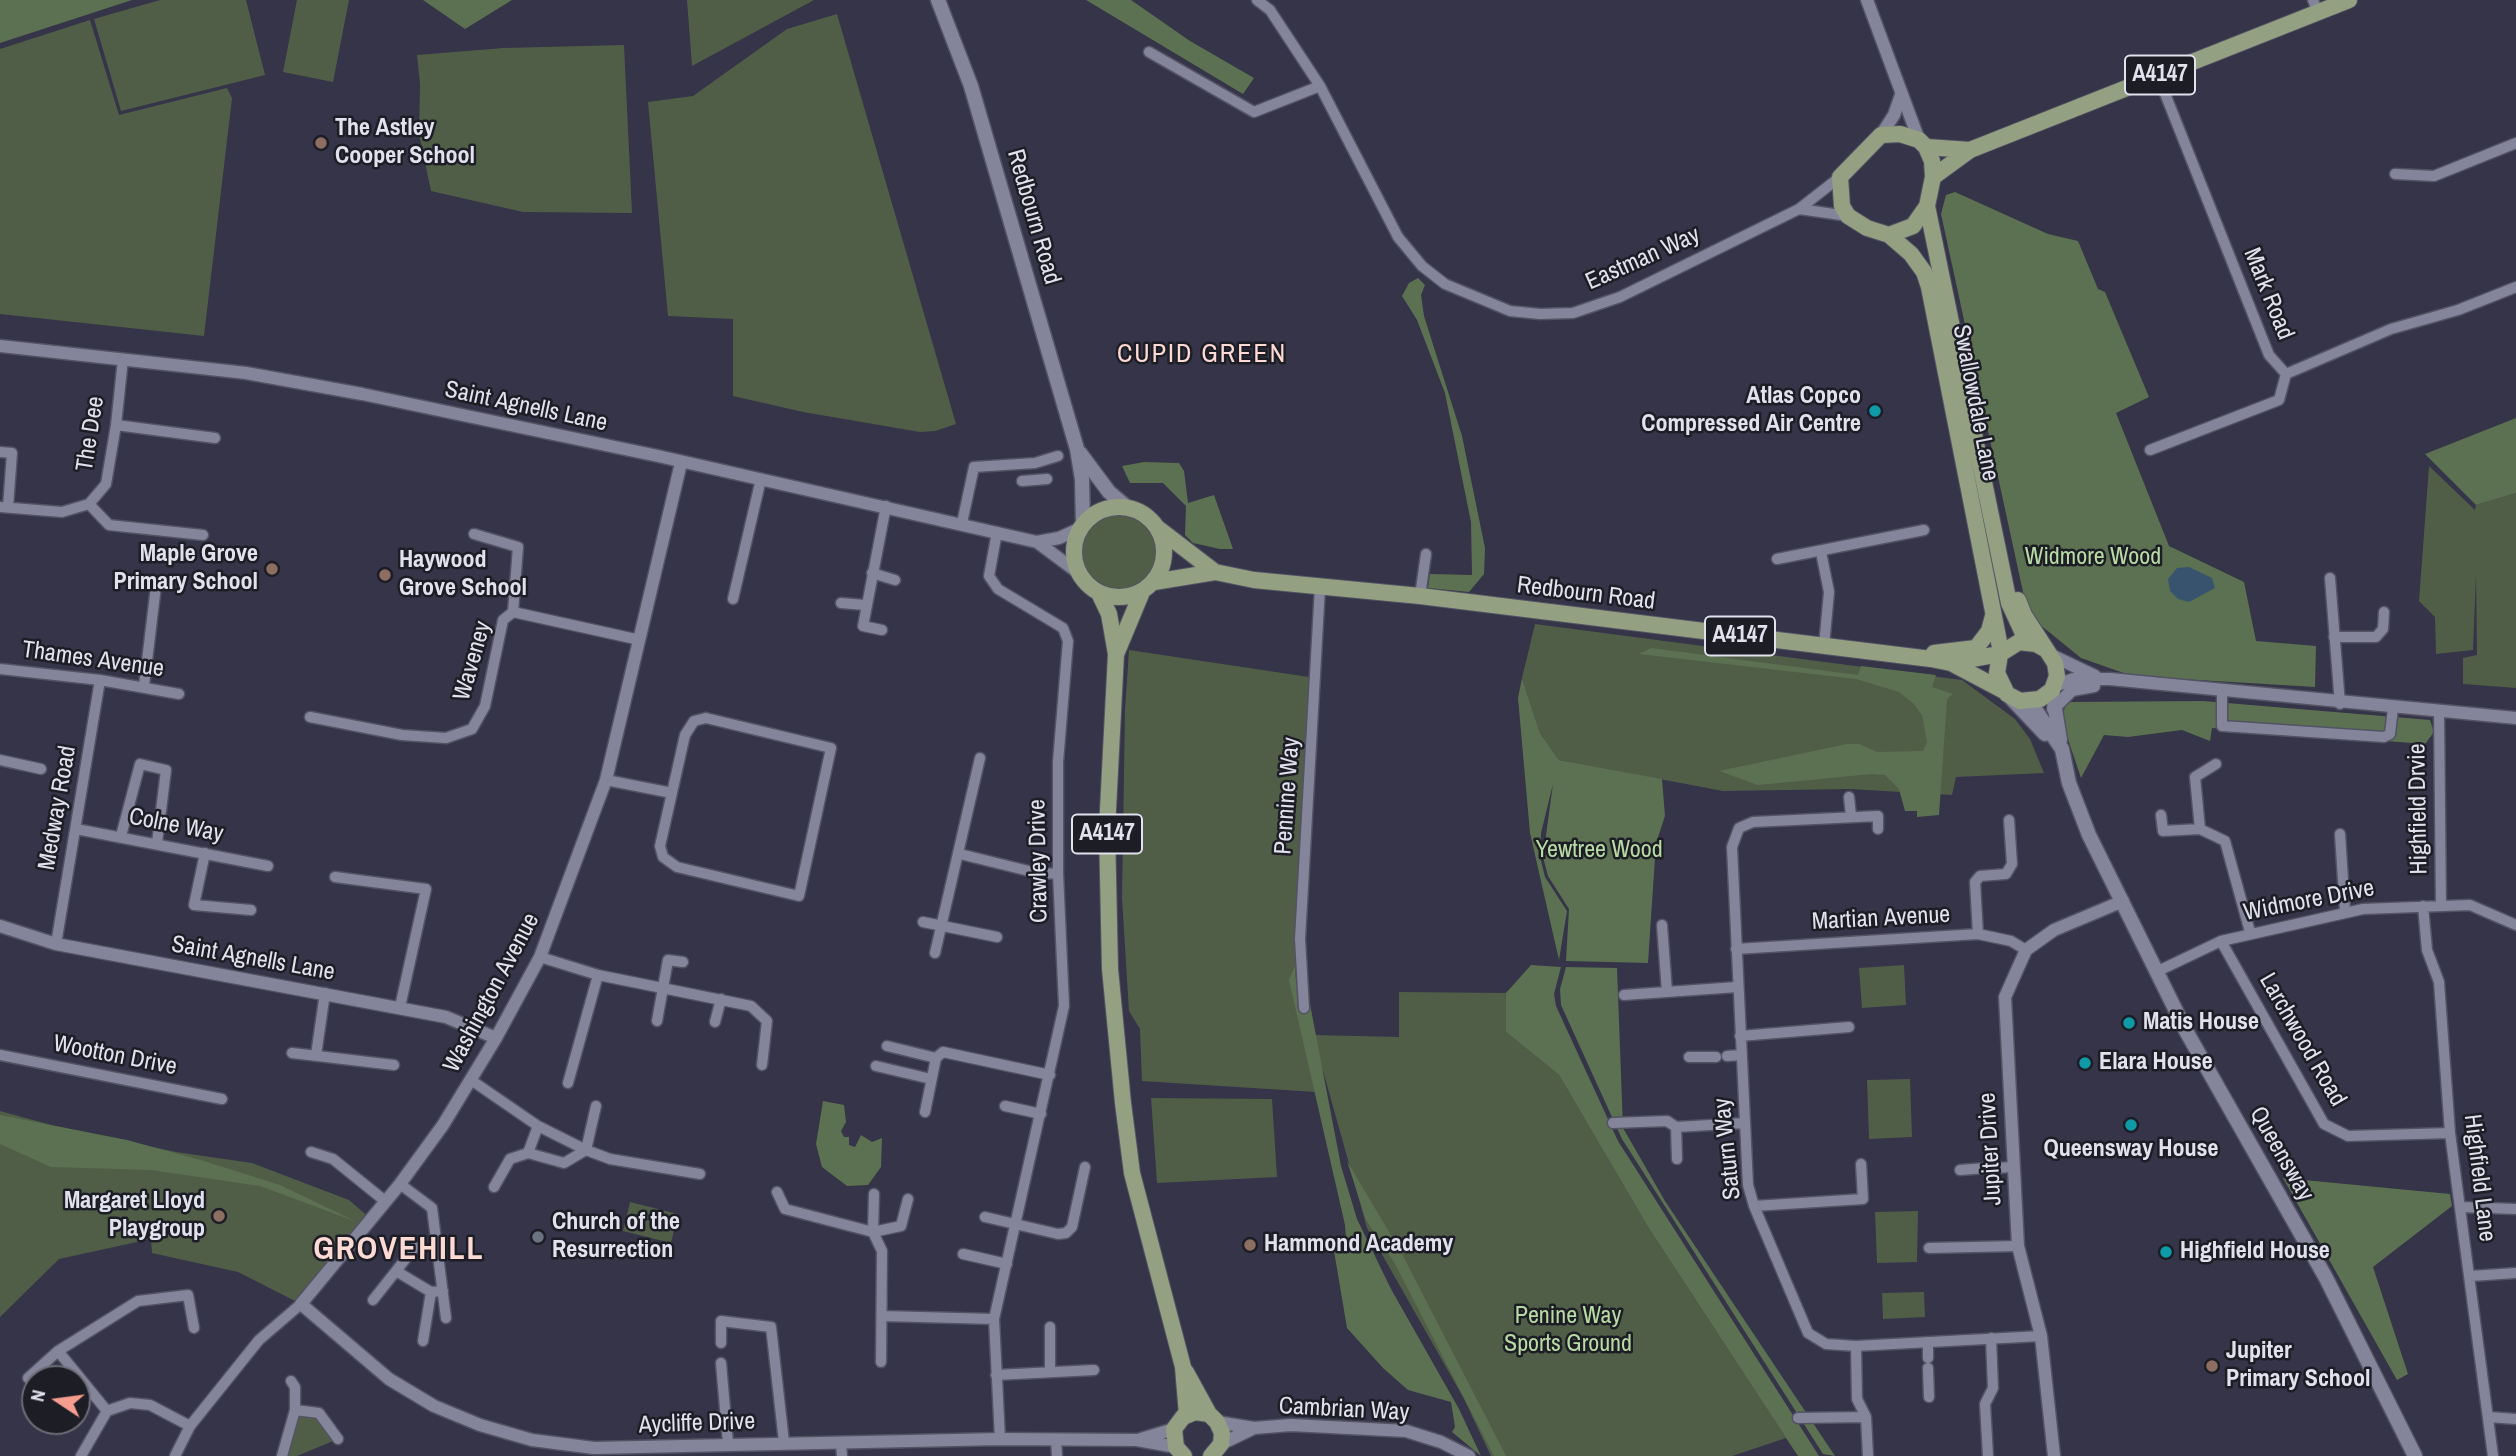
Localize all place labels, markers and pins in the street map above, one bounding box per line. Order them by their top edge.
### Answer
place label: The Astley Cooper School [335,115,475,171]
marker: The Astley Cooper School [313,135,329,151]
place label: Atlas Copco Compressed Air Centre [1641,383,1861,439]
marker: Atlas Copco Compressed Air Centre [1867,403,1883,419]
place label: Maple Grove Primary School [114,541,258,597]
place label: Haywood Grove School [399,547,527,603]
marker: Maple Grove Primary School [264,561,280,577]
marker: Haywood Grove School [377,567,393,583]
place label: Matis House [2143,1009,2259,1037]
marker: Matis House [2121,1015,2137,1031]
place label: Elara House [2099,1049,2213,1077]
marker: Elara House [2077,1055,2093,1071]
marker: Queensway House [2123,1117,2139,1133]
place label: Queensway House [2043,1136,2219,1164]
place label: Margaret Lloyd Playgroup [64,1188,205,1244]
marker: Margaret Lloyd Playgroup [211,1208,227,1224]
place label: Church of the Resurrection [552,1209,680,1265]
marker: Church of the Resurrection [530,1229,546,1245]
place label: Hammond Academy [1264,1231,1453,1259]
marker: Hammond Academy [1242,1237,1258,1253]
place label: Highfield House [2180,1238,2330,1266]
marker: Highfield House [2158,1244,2174,1260]
place label: Jupiter Primary School [2226,1338,2370,1394]
marker: Jupiter Primary School [2204,1358,2220,1374]

